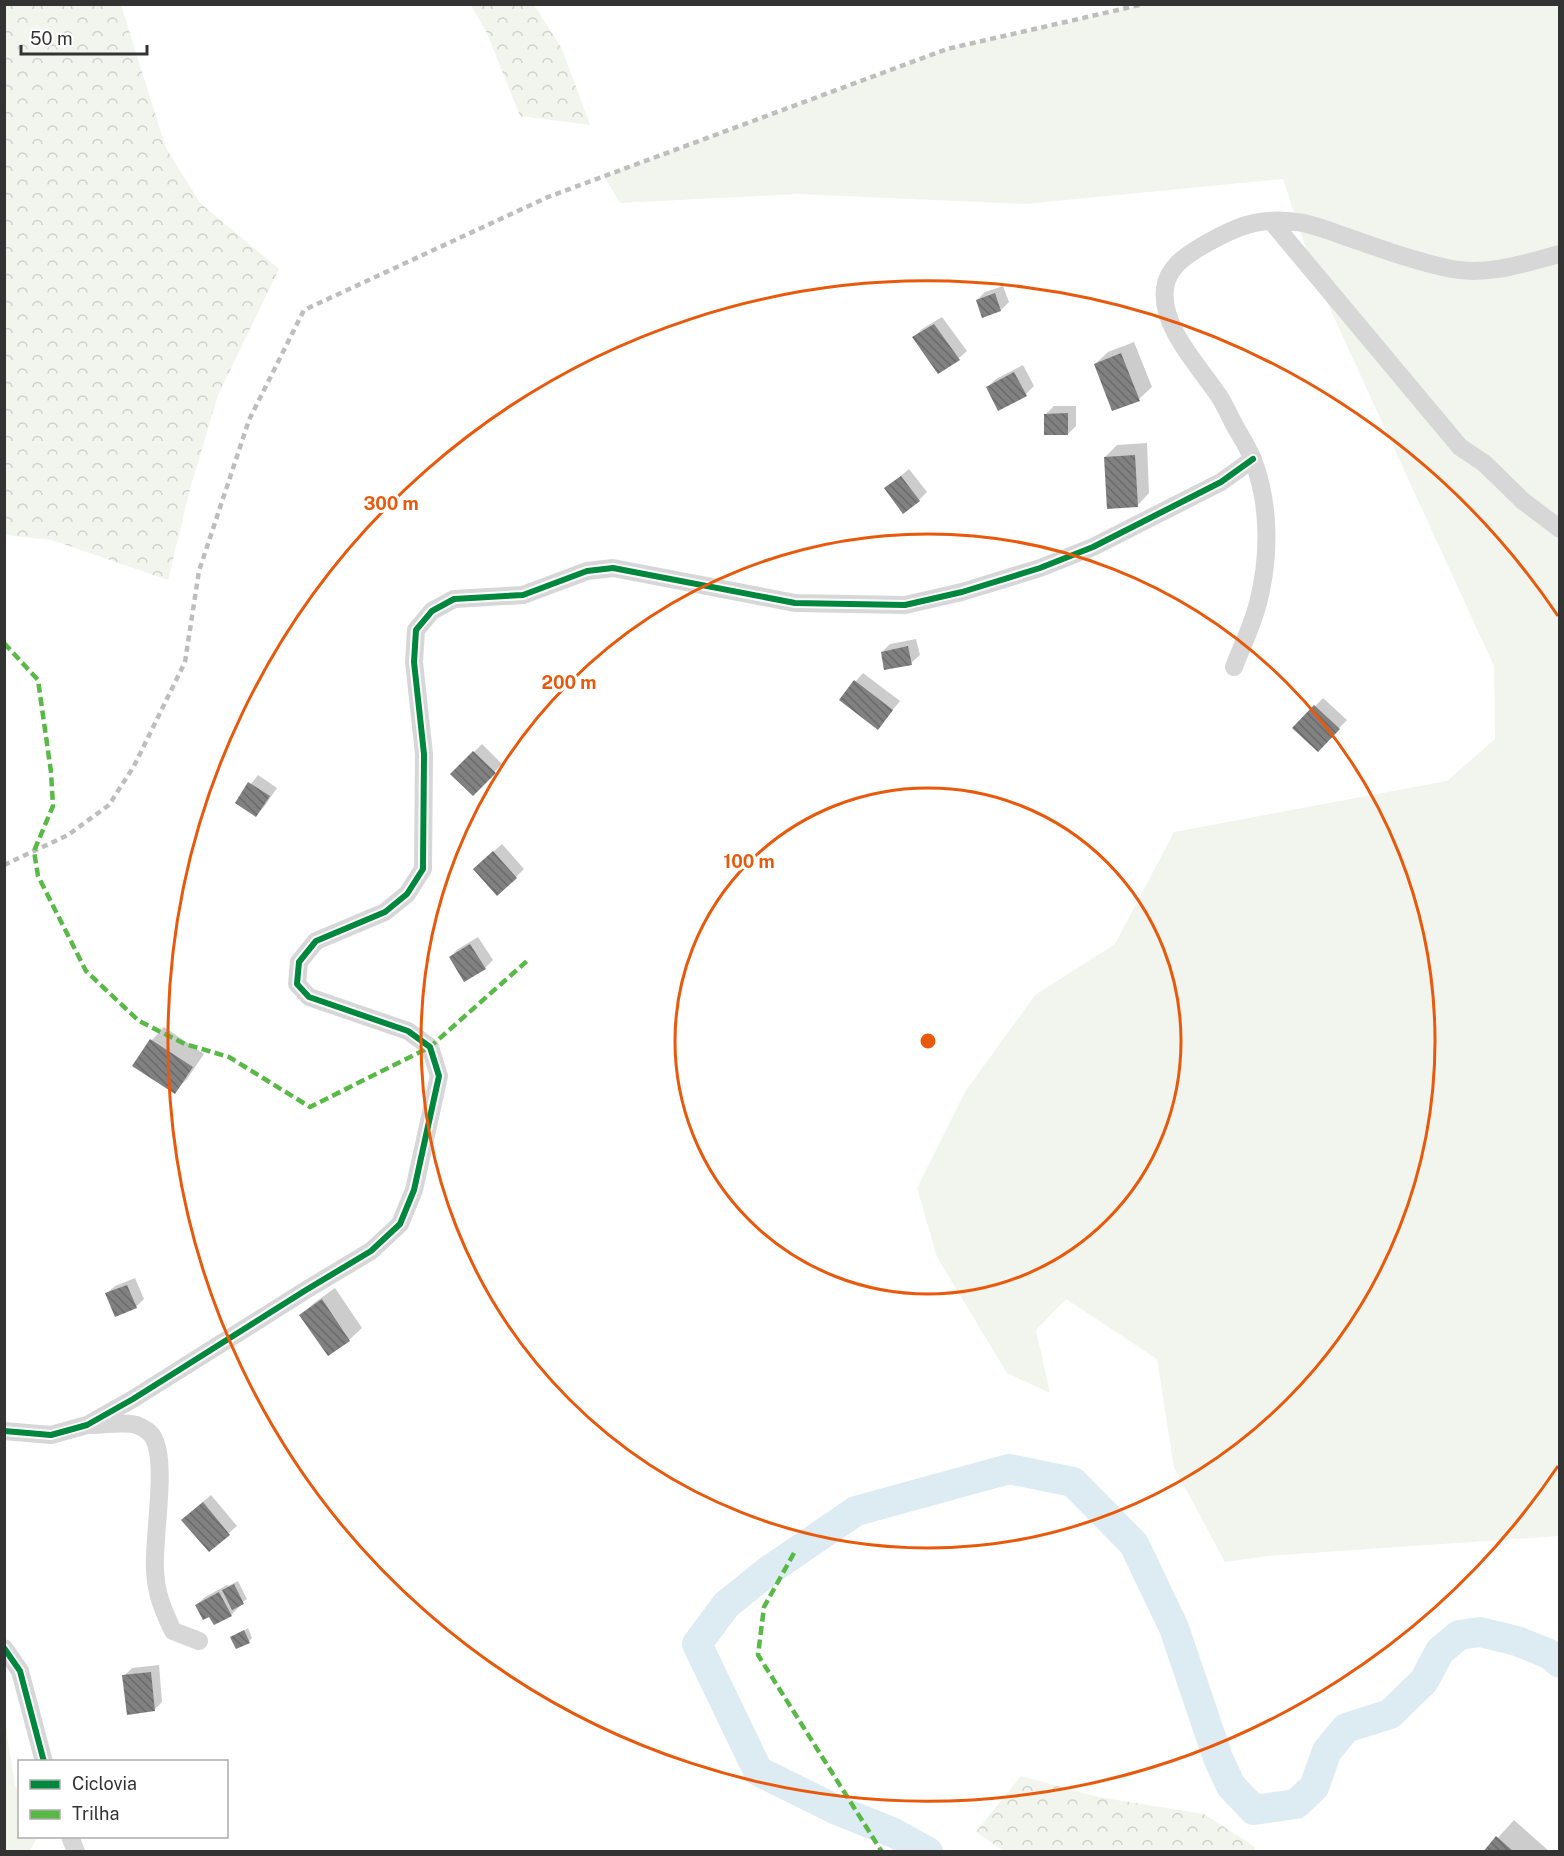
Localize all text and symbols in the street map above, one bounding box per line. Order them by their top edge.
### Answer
scale bar [21,18,147,56]
text: 50 m [30,28,73,49]
text: 300 m [363,493,419,514]
text: 200 m [542,672,596,693]
text: 100 m [723,851,775,872]
centre of rings [918,1031,938,1051]
legend [18,1760,228,1838]
text: Ciclovia [72,1773,137,1794]
text: Trilha [72,1803,119,1824]

